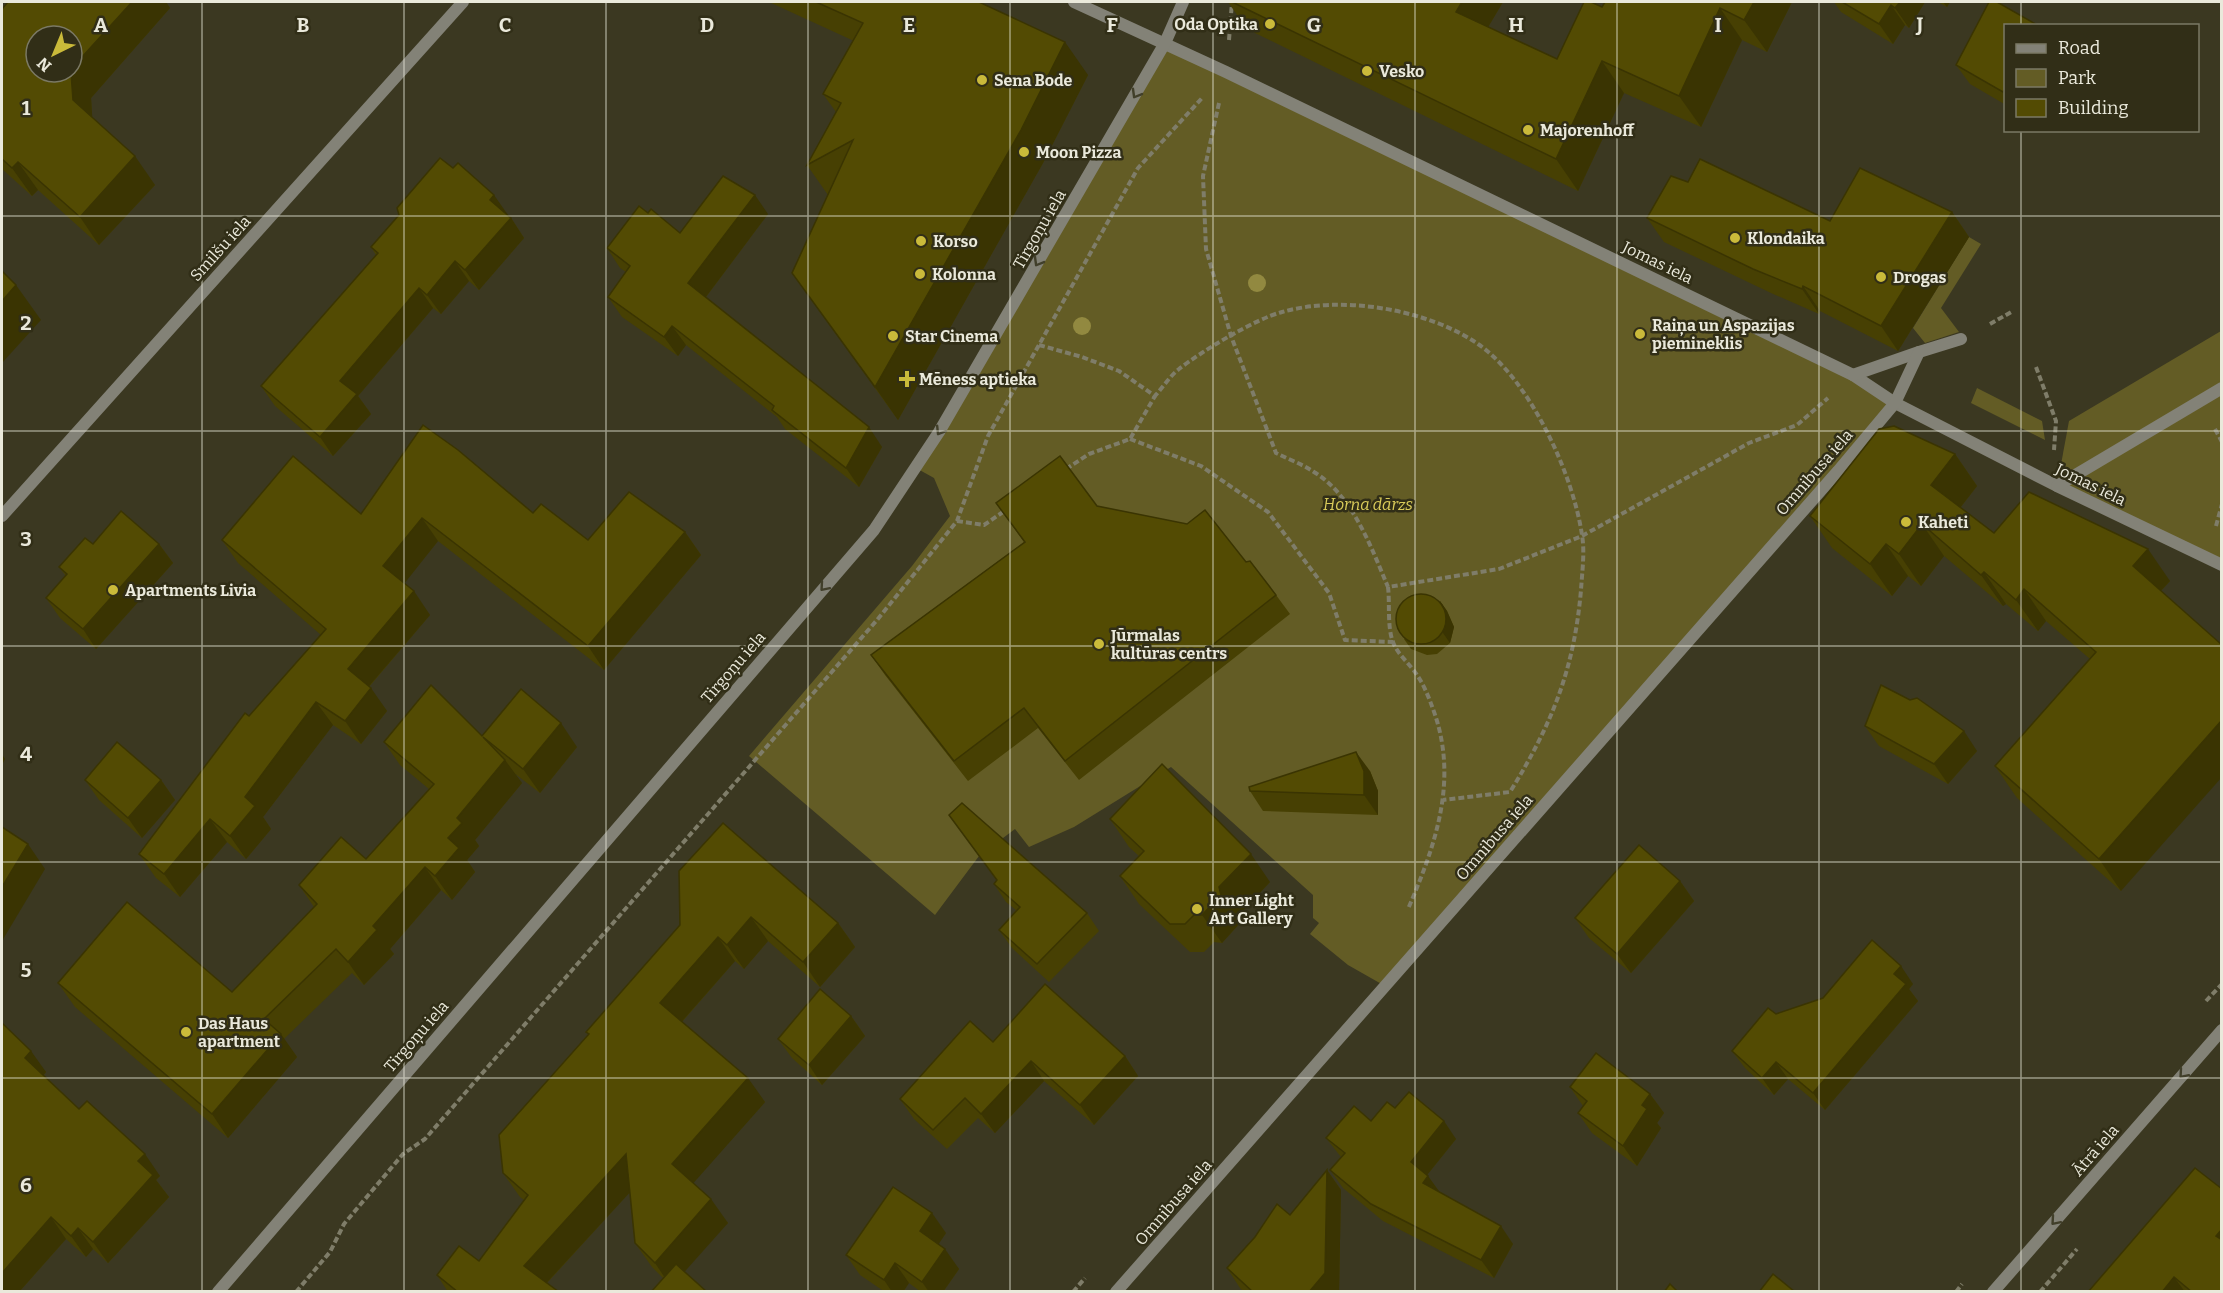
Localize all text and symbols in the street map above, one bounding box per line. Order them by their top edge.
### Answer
text: A [94,13,109,37]
text: B [297,13,310,37]
text: C [499,13,511,37]
text: D [700,13,714,37]
text: E [903,13,915,37]
text: F [1106,13,1118,37]
text: G [1307,13,1321,37]
text: H [1508,13,1524,37]
text: I [1714,13,1722,37]
text: J [1916,13,1924,37]
place label: Oda Optika [1174,15,1258,34]
marker: Oda Optika [1263,17,1277,31]
north arrow [24,24,84,84]
legend [2004,24,2199,132]
text: Road [2058,37,2101,59]
text: N [33,53,55,76]
place label: Vesko [1379,62,1424,81]
marker: Vesko [1360,64,1374,78]
text: Park [2058,67,2097,89]
place label: Sena Bode [994,71,1073,90]
marker: Sena Bode [975,73,989,87]
one-way arrow [1132,88,1143,98]
text: 1 [22,96,31,120]
text: Building [2058,97,2129,119]
place label: Majorenhoff [1540,121,1635,140]
marker: Majorenhoff [1521,123,1535,137]
place label: Moon Pizza [1036,143,1121,162]
marker: Moon Pizza [1017,145,1031,159]
street label: Tirgoņu iela [1009,186,1071,273]
street label: Smilšu iela [186,212,255,285]
place label: Klondaika [1747,229,1825,248]
marker: Klondaika [1728,231,1742,245]
place label: Korso [933,232,978,251]
marker: Korso [914,234,928,248]
street label: Jomas iela [1619,237,1696,288]
one-way arrow [1034,256,1045,266]
place label: Kolonna [932,265,996,284]
marker: Kolonna [913,267,927,281]
place label: Drogas [1893,268,1947,287]
marker: Drogas [1874,270,1888,284]
text: 2 [20,311,32,335]
place label: Raiņa un Aspazijas piemineklis [1652,316,1795,353]
place label: Star Cinema [905,327,998,346]
marker: Raiņa un Aspazijas piemineklis [1633,327,1647,341]
marker: Star Cinema [886,329,900,343]
place label: Mēness aptieka [919,370,1036,389]
marker: Mēness aptieka [900,372,914,386]
one-way arrow [936,425,948,435]
street label: Omnibusa iela [1772,425,1857,519]
street label: Jomas iela [2052,459,2129,510]
park label: Horna dārzs [1323,495,1413,514]
place label: Kaheti [1918,513,1968,532]
marker: Kaheti [1899,515,1913,529]
text: 3 [20,527,32,551]
one-way arrow [820,580,831,591]
place label: Apartments Livia [125,581,256,600]
marker: Apartments Livia [106,583,120,597]
place label: Jūrmalas kultūras centrs [1110,626,1227,663]
street label: Tirgoņu iela [697,628,770,708]
marker: Jūrmalas kultūras centrs [1092,637,1106,651]
text: 4 [20,742,32,766]
street label: Omnibusa iela [1452,790,1537,884]
place label: Inner Light Art Gallery [1209,891,1295,928]
marker: Inner Light Art Gallery [1190,902,1204,916]
text: 5 [21,958,32,982]
street label: Tirgoņu iela [380,997,453,1077]
place label: Das Haus apartment [198,1014,281,1051]
marker: Das Haus apartment [179,1025,193,1039]
one-way arrow [2179,1067,2190,1078]
street label: Ātrā iela [2068,1121,2123,1180]
street label: Omnibusa iela [1131,1155,1216,1249]
text: 6 [20,1173,32,1197]
one-way arrow [2051,1214,2062,1225]

